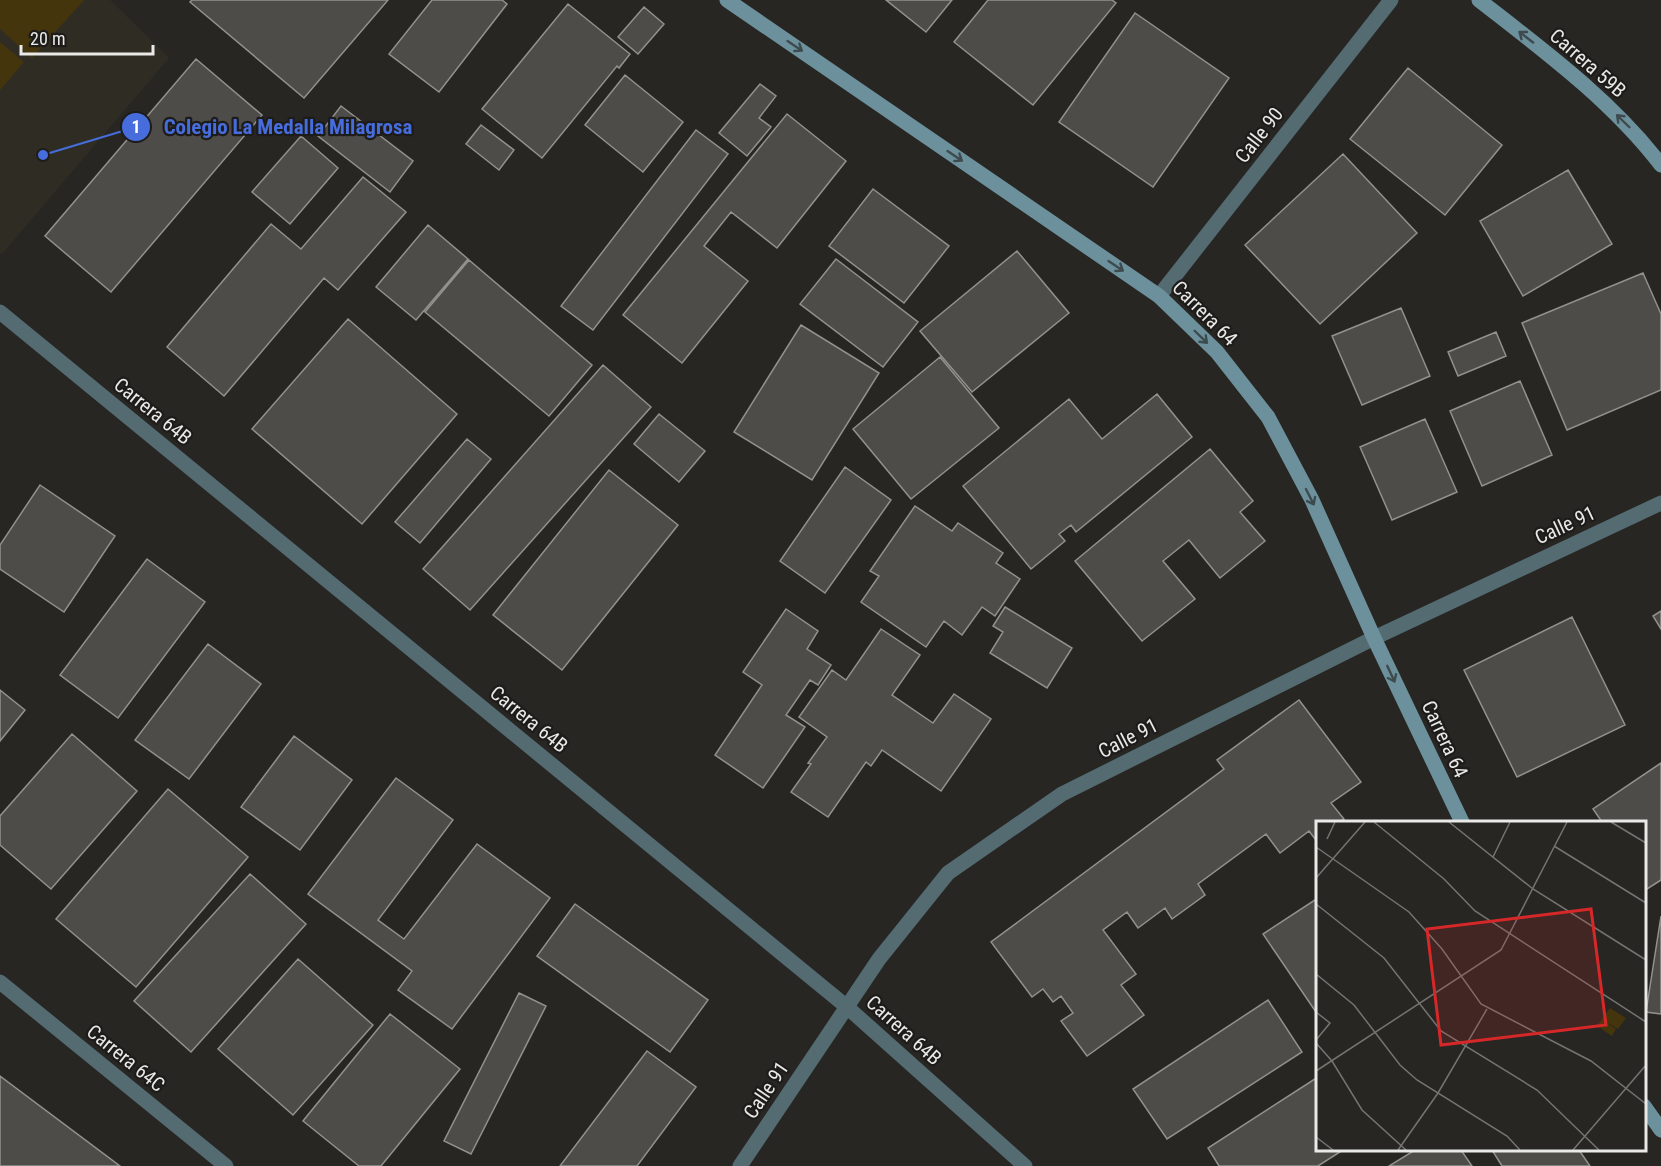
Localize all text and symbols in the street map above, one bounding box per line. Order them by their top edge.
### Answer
scale bar [21,18,153,56]
street label: Carrera 59B [1545,23,1631,103]
text: 20 m [30,28,65,49]
one-way arrow [1518,30,1534,43]
one-way arrow [786,40,802,52]
street label: Calle 90 [1230,102,1288,168]
callout: Colegio La Medalla Milagrosa [121,107,424,146]
one-way arrow [1615,114,1630,129]
text: Colegio La Medalla Milagrosa [164,115,412,139]
text: 1 [131,116,141,137]
one-way arrow [947,150,963,162]
one-way arrow [1108,260,1124,272]
street label: Carrera 64 [1168,276,1243,351]
one-way arrow [1194,329,1209,344]
street label: Carrera 64B [109,372,197,450]
one-way arrow [1305,487,1316,505]
street label: Calle 91 [1531,501,1599,549]
one-way arrow [1386,665,1398,683]
street label: Carrera 64B [485,680,573,758]
street label: Carrera 64 [1417,697,1473,781]
street label: Calle 91 [1094,713,1162,763]
inset map [1316,821,1646,1151]
street label: Carrera 64B [861,990,947,1070]
street label: Carrera 64C [82,1019,170,1097]
street label: Calle 91 [738,1057,794,1123]

